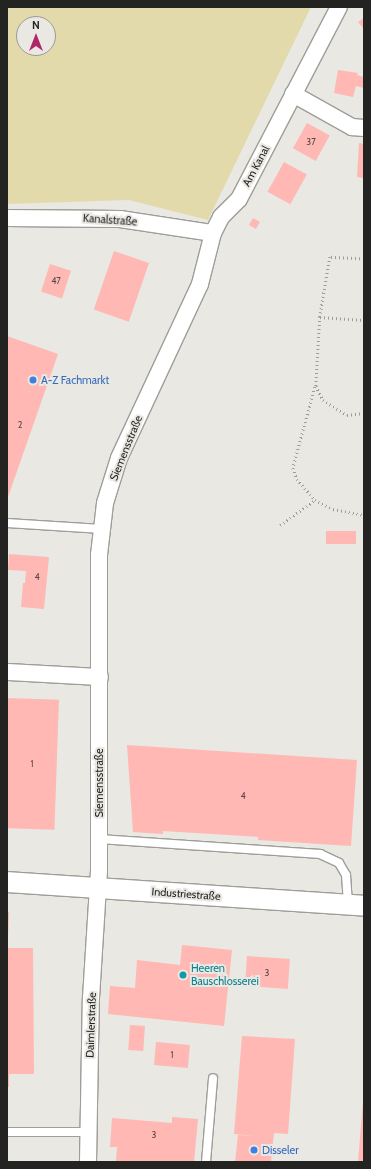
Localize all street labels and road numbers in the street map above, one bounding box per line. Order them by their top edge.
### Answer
street label: Am Kanal [240,143,272,189]
street label: Kanalstraße [82,212,138,228]
street label: Siemensstraße [107,413,145,483]
street label: Siemensstraße [92,748,106,818]
street label: Industriestraße [151,885,221,903]
street label: Daimlerstraße [83,992,99,1058]

